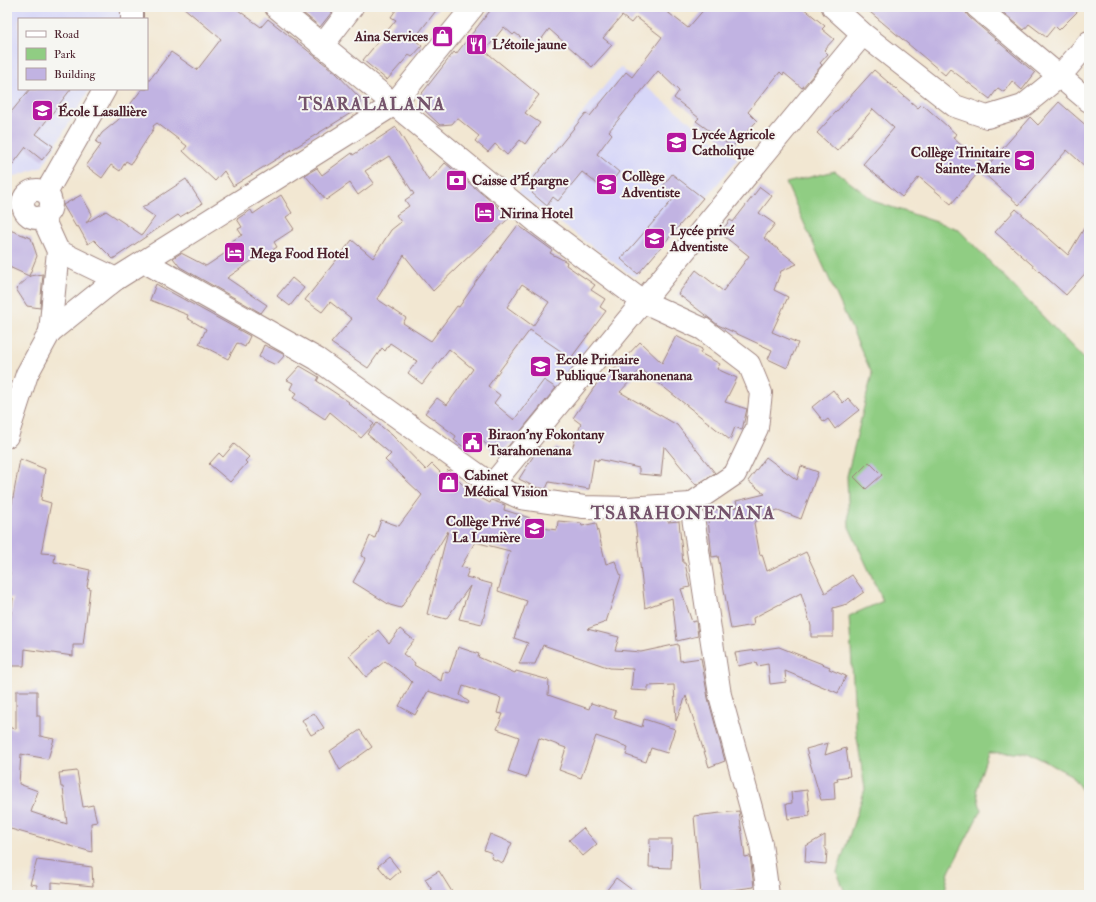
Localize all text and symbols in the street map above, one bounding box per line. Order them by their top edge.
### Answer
legend [18,18,148,90]
shop icon: Aina Services [430,23,456,49]
text: Road [54,27,79,42]
place label: Aina Services [353,28,428,45]
restaurant icon: L'étoile jaune [464,31,490,57]
place label: L'étoile jaune [492,36,567,53]
text: Park [54,47,76,62]
text: Building [54,67,97,82]
district label: TSARALALANA [297,93,446,116]
school or university icon: École Lasallière [29,98,55,124]
place label: École Lasallière [58,102,147,120]
place label: Lycée Agricole Catholique [692,126,775,160]
school or university icon: Lycée Agricole Catholique [663,129,689,155]
place label: Collège Trinitaire Sainte-Marie [911,144,1010,177]
school or university icon: Collège Trinitaire Sainte-Marie [1012,147,1038,173]
bank icon: Caisse d'Épargne [443,167,469,193]
place label: Collège Adventiste [621,168,680,201]
place label: Caisse d'Épargne [472,171,569,190]
school or university icon: Collège Adventiste [594,171,620,197]
hotel icon: Nirina Hotel [471,200,497,226]
place label: Nirina Hotel [499,205,573,222]
place label: Lycée privé Adventiste [669,222,735,255]
school or university icon: Lycée privé Adventiste [642,225,668,251]
hotel icon: Mega Food Hotel [222,240,248,266]
place label: Mega Food Hotel [249,245,349,263]
place label: Ecole Primaire Publique Tsarahonenana [556,351,694,385]
school or university icon: Ecole Primaire Publique Tsarahonenana [527,354,553,380]
place label: Biraon'ny Fokontany Tsarahonenana [487,426,605,459]
public building icon: Biraon'ny Fokontany Tsarahonenana [459,429,485,455]
place label: Cabinet Médical Vision [463,467,548,500]
shop icon: Cabinet Médical Vision [435,470,461,496]
district label: TSARAHONENANA [590,502,775,525]
place label: Collège Privé La Lumière [446,513,521,546]
school or university icon: Collège Privé La Lumière [522,516,548,542]

